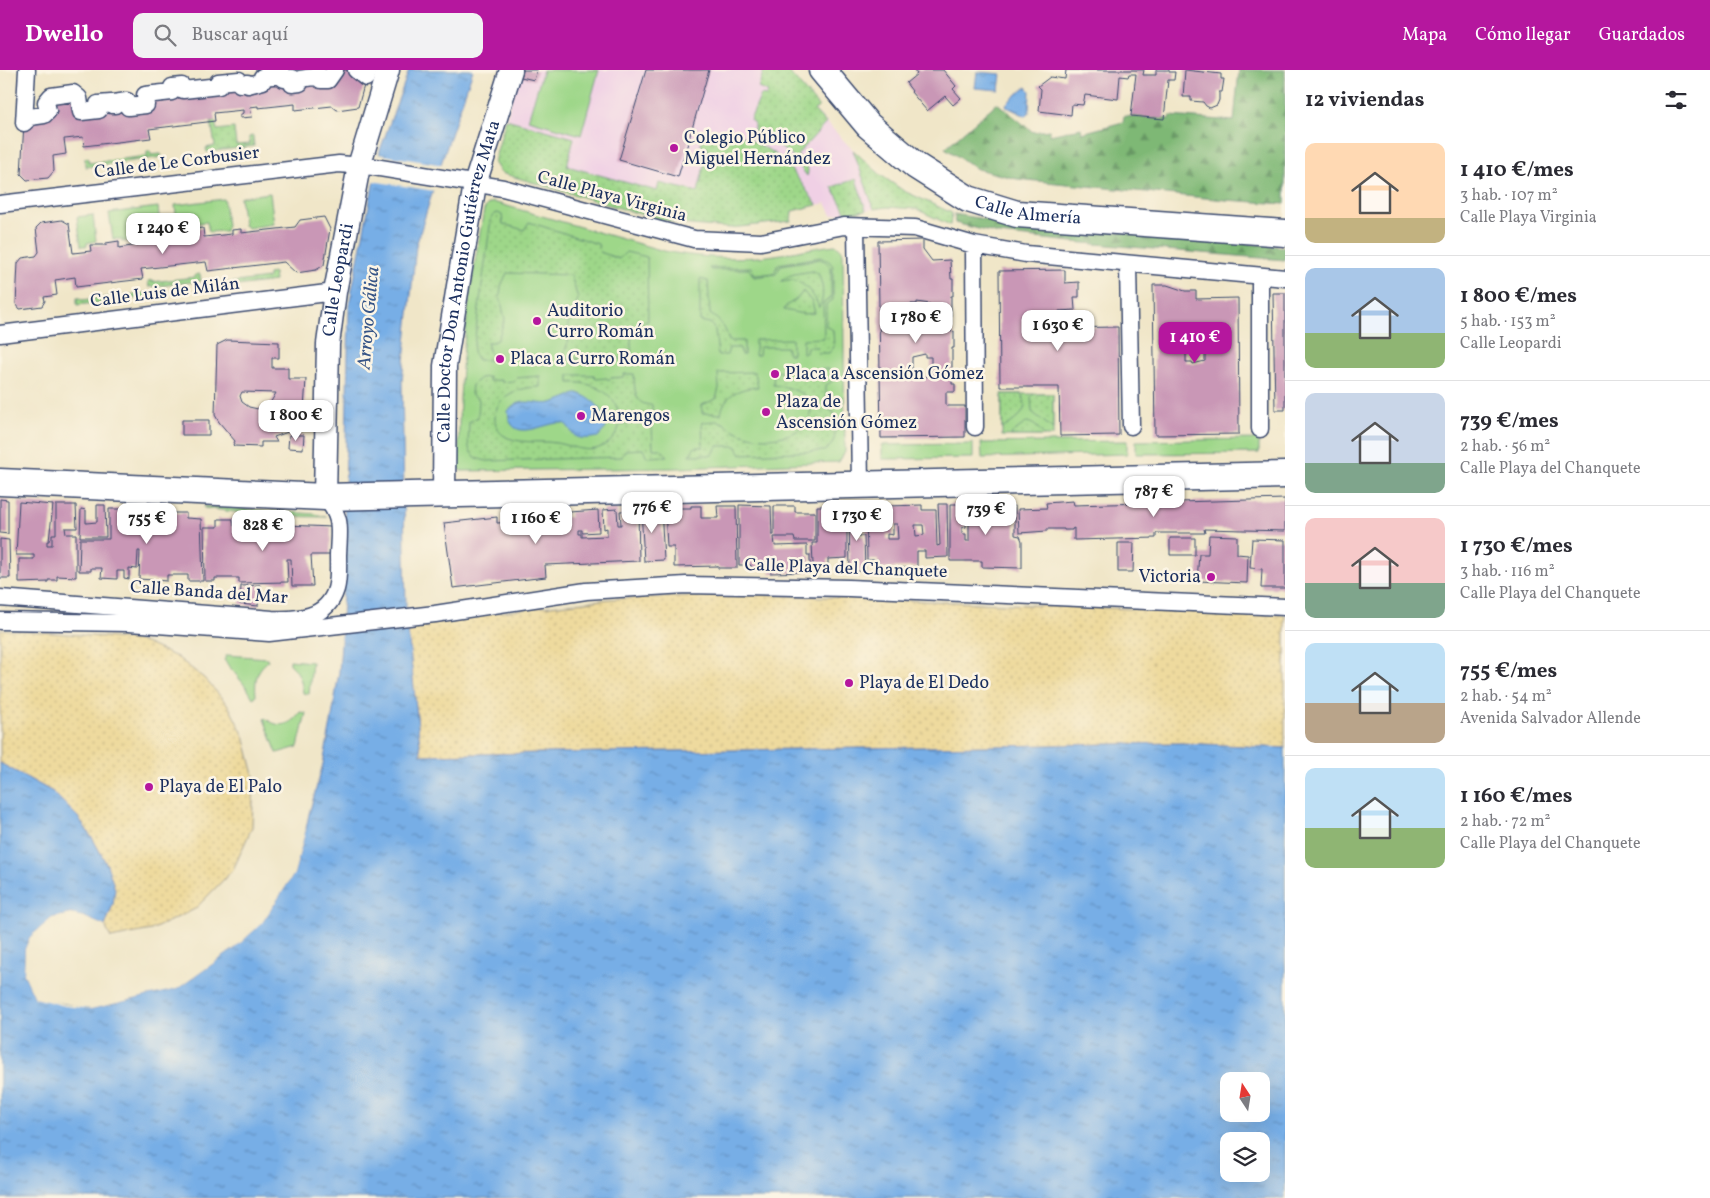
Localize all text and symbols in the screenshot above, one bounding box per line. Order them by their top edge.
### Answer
search box [133,13,483,58]
text: Dwello [25,18,103,52]
icon: search [151,21,179,49]
text: Buscar aquí [191,22,288,48]
text: Mapa [1402,23,1447,48]
text: Cómo llegar [1475,23,1571,48]
text: Guardados [1599,23,1685,48]
text: 12 viviendas [1305,86,1424,115]
icon: filters [1662,86,1690,114]
street label: Calle Doctor Don Antonio Gutiérrez Mata [432,117,507,443]
place label: Colegio Público Miguel Hernández [684,126,831,172]
street label: Calle de Le Corbusier [93,140,261,186]
marker: Colegio Público Miguel Hernández [668,142,680,154]
text: 1 410 €/mes [1460,156,1574,185]
icon: home [1345,163,1405,223]
street label: Calle Playa Virginia [534,165,690,229]
text: 3 hab. · 107 m² [1460,185,1558,207]
street label: Calle Almería [972,189,1082,231]
text: Calle Playa Virginia [1460,207,1597,229]
pin: 1 240 € [117,212,209,255]
text: 1 240 € [137,218,189,240]
street label: Calle Leopardi [317,221,360,338]
water label: Arroyo Gálica [351,266,386,371]
street label: Calle Luis de Milán [89,271,241,315]
text: 1 800 €/mes [1460,282,1577,311]
icon: home [1345,288,1405,348]
place label: Auditorio Curro Román [547,299,655,345]
pin: 1 780 € [870,302,962,344]
text: 1 780 € [891,307,941,329]
pin: 1 630 € [1012,310,1104,352]
text: 5 hab. · 153 m² [1460,311,1556,333]
marker: Auditorio Curro Román [531,315,543,327]
text: 1 630 € [1032,315,1084,337]
pin: 1 410 € [1149,322,1241,364]
text: 1 410 € [1170,327,1220,349]
text: Calle Leopardi [1460,333,1562,355]
place label: Placa a Curro Román [510,347,676,372]
marker: Placa a Curro Román [494,353,506,365]
place label: Placa a Ascensión Gómez [785,362,984,387]
marker: Placa a Ascensión Gómez [769,368,781,380]
place label: Plaza de Ascensión Gómez [776,390,917,436]
pin: 1 800 € [250,400,342,442]
place label: Marengos [591,404,670,429]
text: 1 800 € [269,405,323,427]
marker: Plaza de Ascensión Gómez [760,406,772,418]
text: 739 €/mes [1460,407,1559,436]
marker: Marengos [575,410,587,422]
icon: home [1345,413,1405,473]
text: 2 hab. · 56 m² [1460,436,1550,458]
text: Calle Playa del Chanquete [1460,458,1641,480]
pin: 787 € [1119,476,1189,518]
text: 787 € [1135,481,1173,503]
pin: 776 € [617,492,687,534]
pin: 739 € [951,494,1021,536]
text: 776 € [633,497,671,519]
text: 739 € [966,499,1006,521]
pin: 1 730 € [811,500,903,542]
pin: 755 € [112,502,182,545]
pin: 1 160 € [490,502,582,545]
text: 1 730 € [832,505,882,527]
text: 755 € [128,508,166,530]
text: 1 160 € [511,508,561,530]
pin: 828 € [228,510,298,552]
text: 828 € [243,515,283,537]
text: 1 730 €/mes [1460,532,1573,561]
icon: home [1345,538,1405,598]
street label: Calle Playa del Chanquete [744,553,948,585]
text: 3 hab. · 116 m² [1460,561,1555,583]
place label: Victoria [1138,565,1201,590]
marker: Victoria [1205,571,1217,583]
street label: Calle Banda del Mar [129,575,289,611]
text: Calle Playa del Chanquete [1460,583,1641,605]
text: 755 €/mes [1460,657,1557,686]
icon: home [1345,663,1405,723]
place label: Playa de El Dedo [859,671,989,696]
marker: Playa de El Dedo [843,677,855,689]
text: 2 hab. · 54 m² [1460,686,1552,708]
text: Avenida Salvador Allende [1460,708,1641,730]
place label: Playa de El Palo [159,775,282,800]
marker: Playa de El Palo [143,781,155,793]
text: 1 160 €/mes [1460,782,1572,811]
icon: home [1345,788,1405,848]
text: 2 hab. · 72 m² [1460,811,1551,833]
text: Calle Playa del Chanquete [1460,833,1641,855]
north arrow [1220,1072,1270,1122]
map controls [1220,1072,1270,1182]
button: layers [1220,1132,1270,1182]

